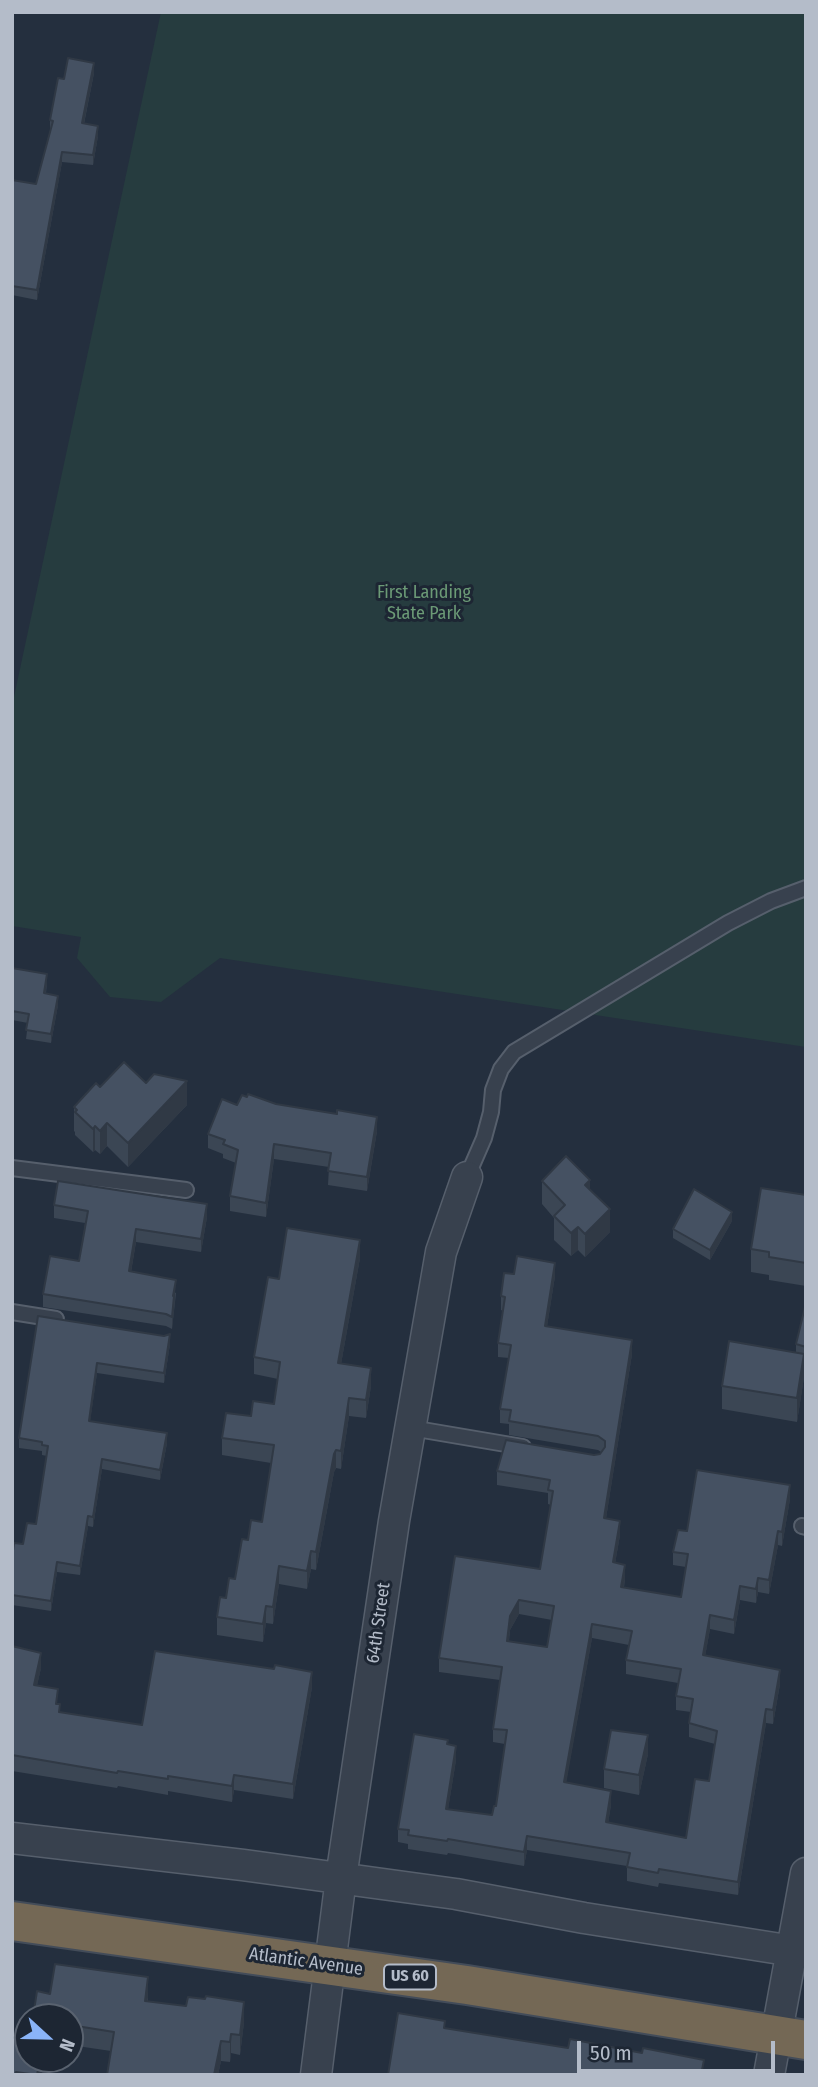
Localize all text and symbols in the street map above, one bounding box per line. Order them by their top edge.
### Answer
park label: First Landing State Park [377,582,471,624]
street label: 64th Street [363,1581,395,1665]
street label: Atlantic Avenue [248,1943,364,1981]
road number: US 60 [384,1965,436,1990]
north arrow [14,2003,84,2073]
scale bar [580,2028,778,2072]
text: N [54,2036,80,2055]
text: 50 m [590,2040,632,2066]

